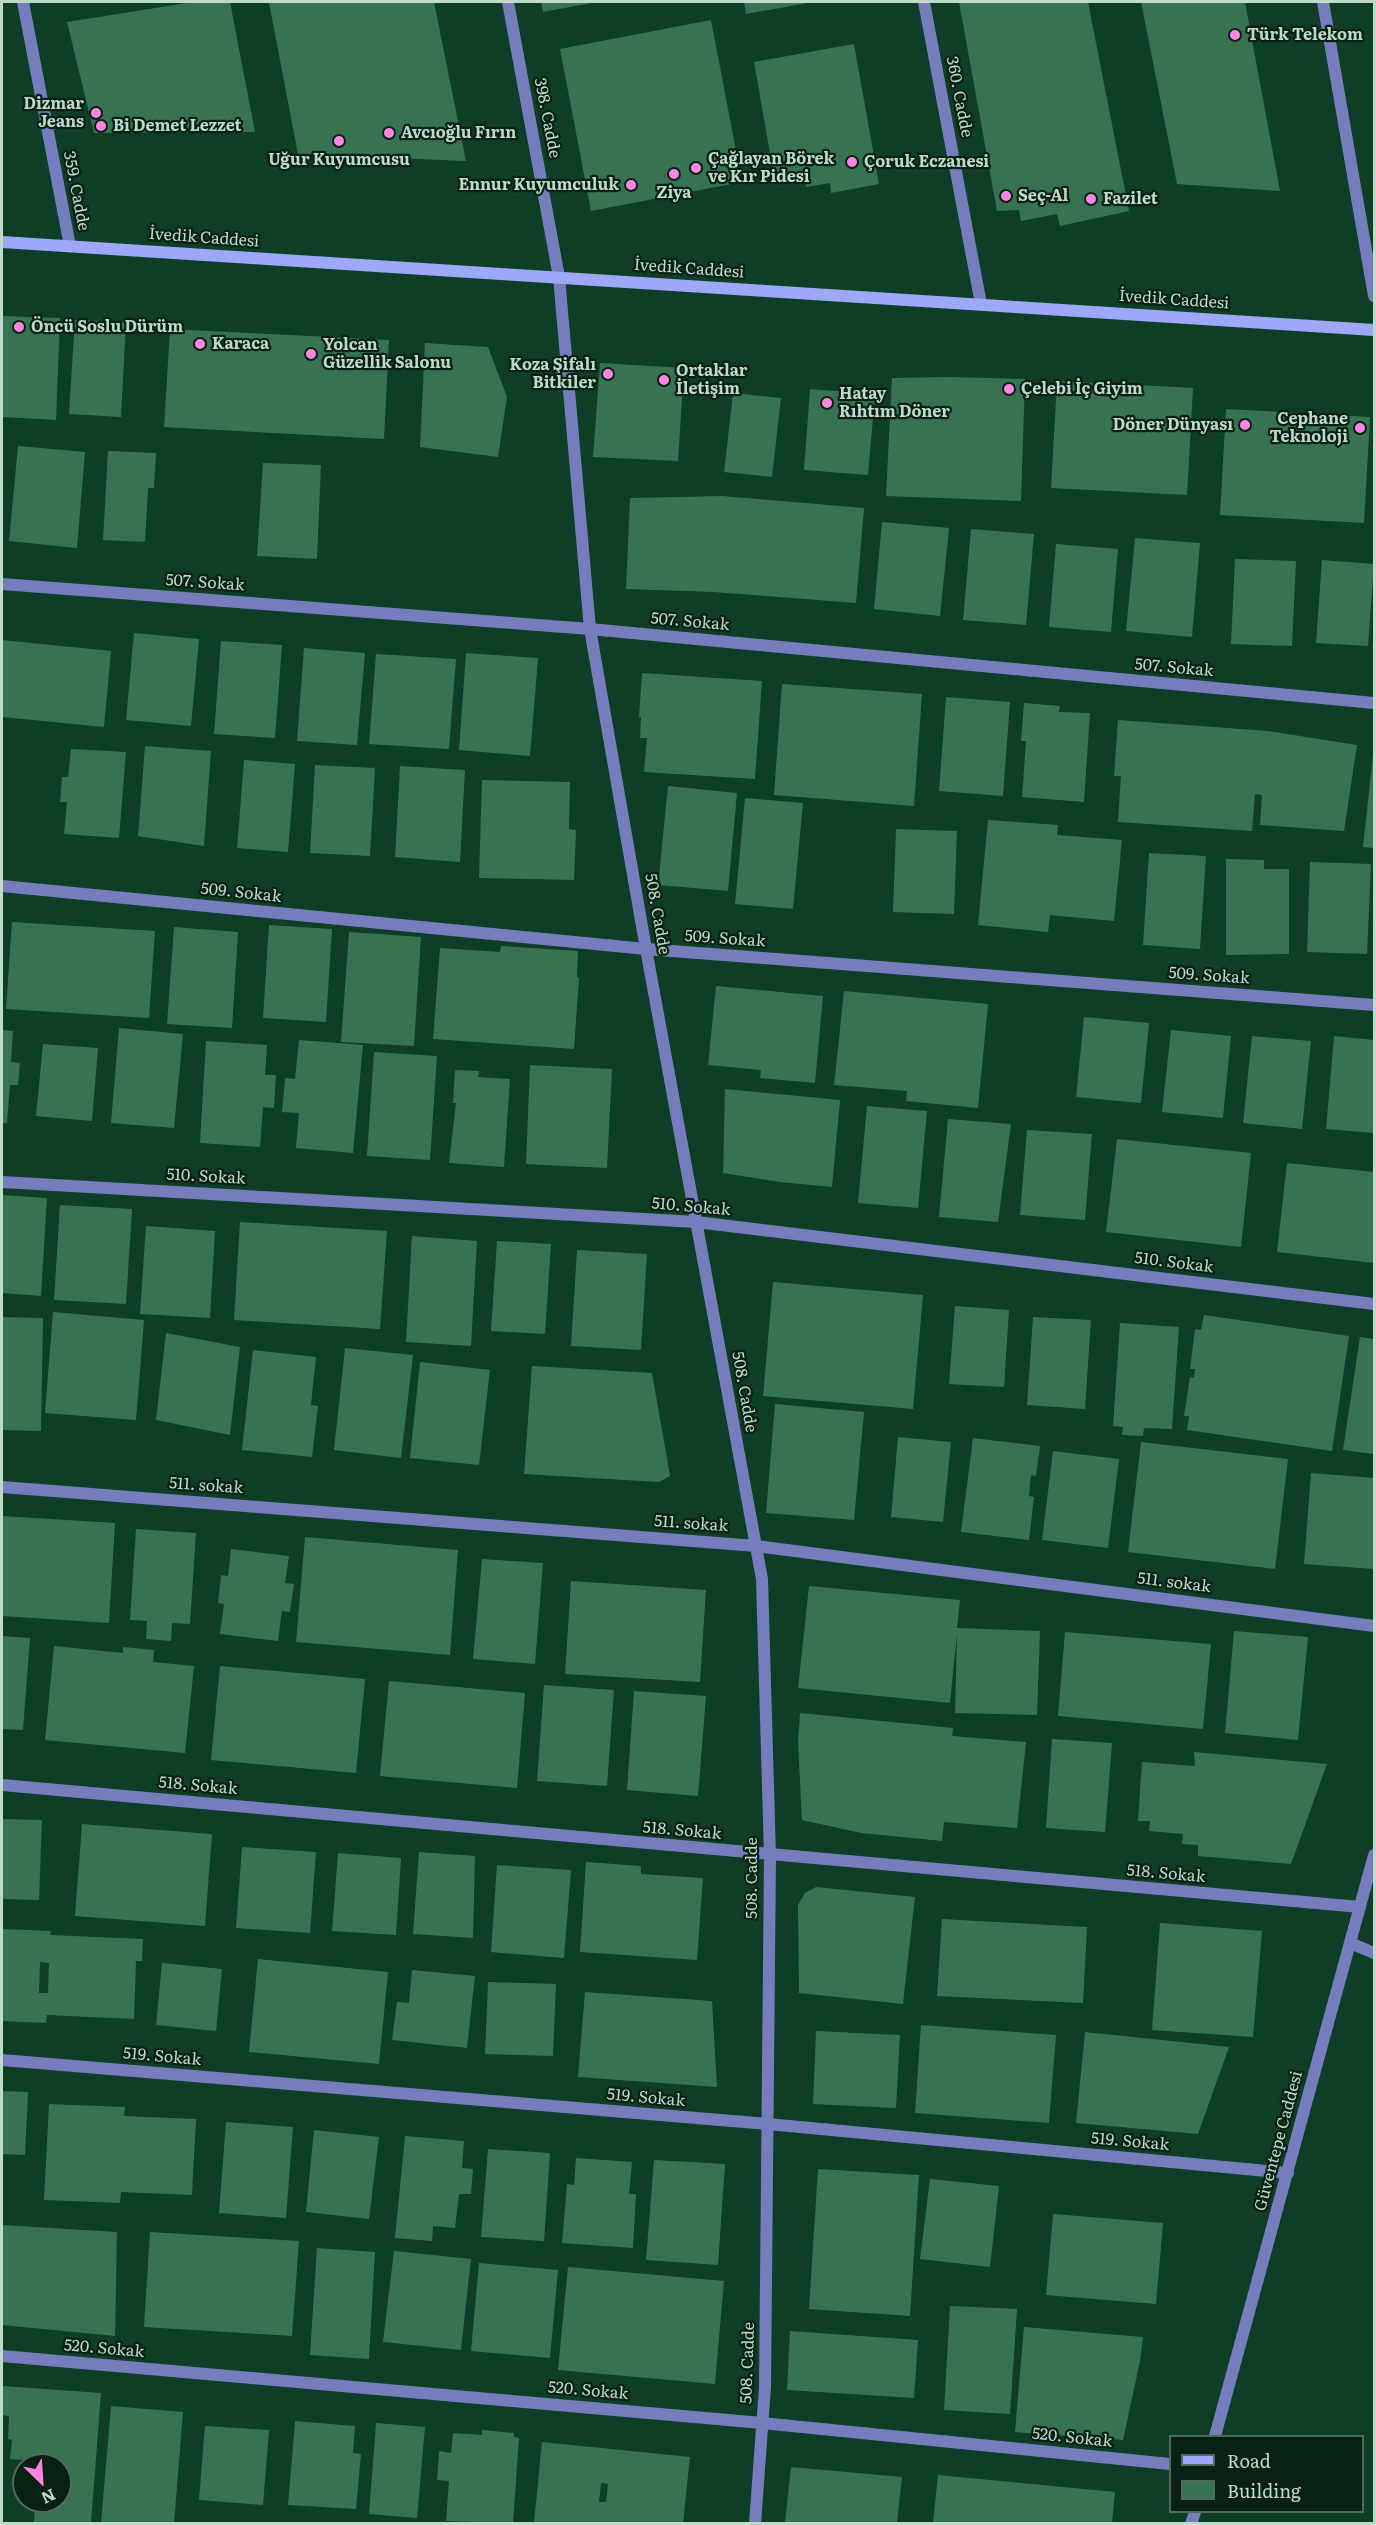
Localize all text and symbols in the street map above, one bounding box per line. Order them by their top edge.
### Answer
place label: Türk Telekom [1247,25,1363,45]
marker: Türk Telekom [1228,28,1242,42]
street label: 360. Cadde [942,55,976,139]
street label: 398. Cadde [530,76,564,160]
place label: Dizmar Jeans [23,94,84,132]
marker: Dizmar Jeans [89,106,103,120]
place label: Bi Demet Lezzet [113,116,242,136]
marker: Bi Demet Lezzet [94,119,108,133]
place label: Avcıoğlu Fırın [401,123,516,143]
marker: Avcıoğlu Fırın [382,126,396,140]
marker: Uğur Kuyumcusu [332,134,346,148]
place label: Çağlayan Börek ve Kır Pidesi [708,149,834,187]
street label: 359. Cadde [59,150,93,232]
place label: Uğur Kuyumcusu [268,150,410,170]
place label: Çoruk Eczanesi [864,152,989,172]
marker: Çoruk Eczanesi [845,155,859,169]
marker: Çağlayan Börek ve Kır Pidesi [689,161,703,175]
marker: Ziya [667,167,681,181]
place label: Ennur Kuyumculuk [458,175,619,195]
marker: Ennur Kuyumculuk [624,178,638,192]
place label: Ziya [656,183,692,203]
place label: Seç-Al [1018,186,1068,206]
marker: Seç-Al [999,189,1013,203]
place label: Fazilet [1103,189,1158,209]
marker: Fazilet [1084,192,1098,206]
street label: İvedik Caddesi [148,225,260,251]
street label: İvedik Caddesi [633,256,745,282]
street label: İvedik Caddesi [1118,287,1230,313]
place label: Öncü Soslu Dürüm [31,317,183,337]
marker: Öncü Soslu Dürüm [12,320,26,334]
place label: Karaca [212,334,269,354]
place label: Yolcan Güzellik Salonu [323,335,451,373]
marker: Karaca [193,337,207,351]
marker: Yolcan Güzellik Salonu [304,347,318,361]
place label: Koza Şifalı Bitkiler [510,355,596,393]
place label: Ortaklar İletişim [676,361,748,399]
marker: Koza Şifalı Bitkiler [601,367,615,381]
marker: Ortaklar İletişim [657,373,671,387]
place label: Çelebi İç Giyim [1021,379,1143,399]
marker: Çelebi İç Giyim [1002,382,1016,396]
place label: Hatay Rıhtım Döner [839,384,950,422]
marker: Hatay Rıhtım Döner [820,396,834,410]
place label: Cephane Teknoloji [1270,409,1348,447]
place label: Döner Dünyası [1113,415,1233,435]
marker: Döner Dünyası [1238,418,1252,432]
marker: Cephane Teknoloji [1353,421,1367,435]
street label: 507. Sokak [165,571,245,595]
street label: 507. Sokak [650,609,730,635]
street label: 507. Sokak [1134,655,1214,681]
street label: 508. Cadde [640,872,674,956]
street label: 509. Sokak [200,879,282,907]
street label: 509. Sokak [684,927,766,951]
street label: 509. Sokak [1168,964,1250,988]
street label: 510. Sokak [166,1165,246,1189]
street label: 510. Sokak [651,1194,731,1220]
street label: 510. Sokak [1134,1249,1214,1277]
street label: 508. Cadde [727,1350,761,1434]
street label: 511. sokak [168,1474,244,1498]
street label: 511. sokak [653,1512,729,1536]
street label: 511. sokak [1136,1569,1212,1597]
street label: 518. Sokak [158,1773,238,1799]
street label: 518. Sokak [642,1818,722,1844]
street label: 508. Cadde [742,1837,762,1919]
street label: 518. Sokak [1126,1861,1206,1887]
street label: 519. Sokak [122,2044,202,2070]
street label: Güventepe Caddesi [1251,2069,1307,2213]
street label: 519. Sokak [606,2085,686,2111]
street label: 519. Sokak [1090,2129,1170,2155]
street label: 508. Cadde [737,2322,759,2404]
street label: 520. Sokak [63,2336,145,2362]
street label: 520. Sokak [547,2378,629,2404]
street label: 520. Sokak [1031,2424,1113,2452]
legend [1169,2435,1364,2513]
text: Road [1227,2447,1271,2474]
north arrow [12,2453,72,2513]
text: Building [1227,2477,1301,2504]
text: N [38,2484,60,2511]

